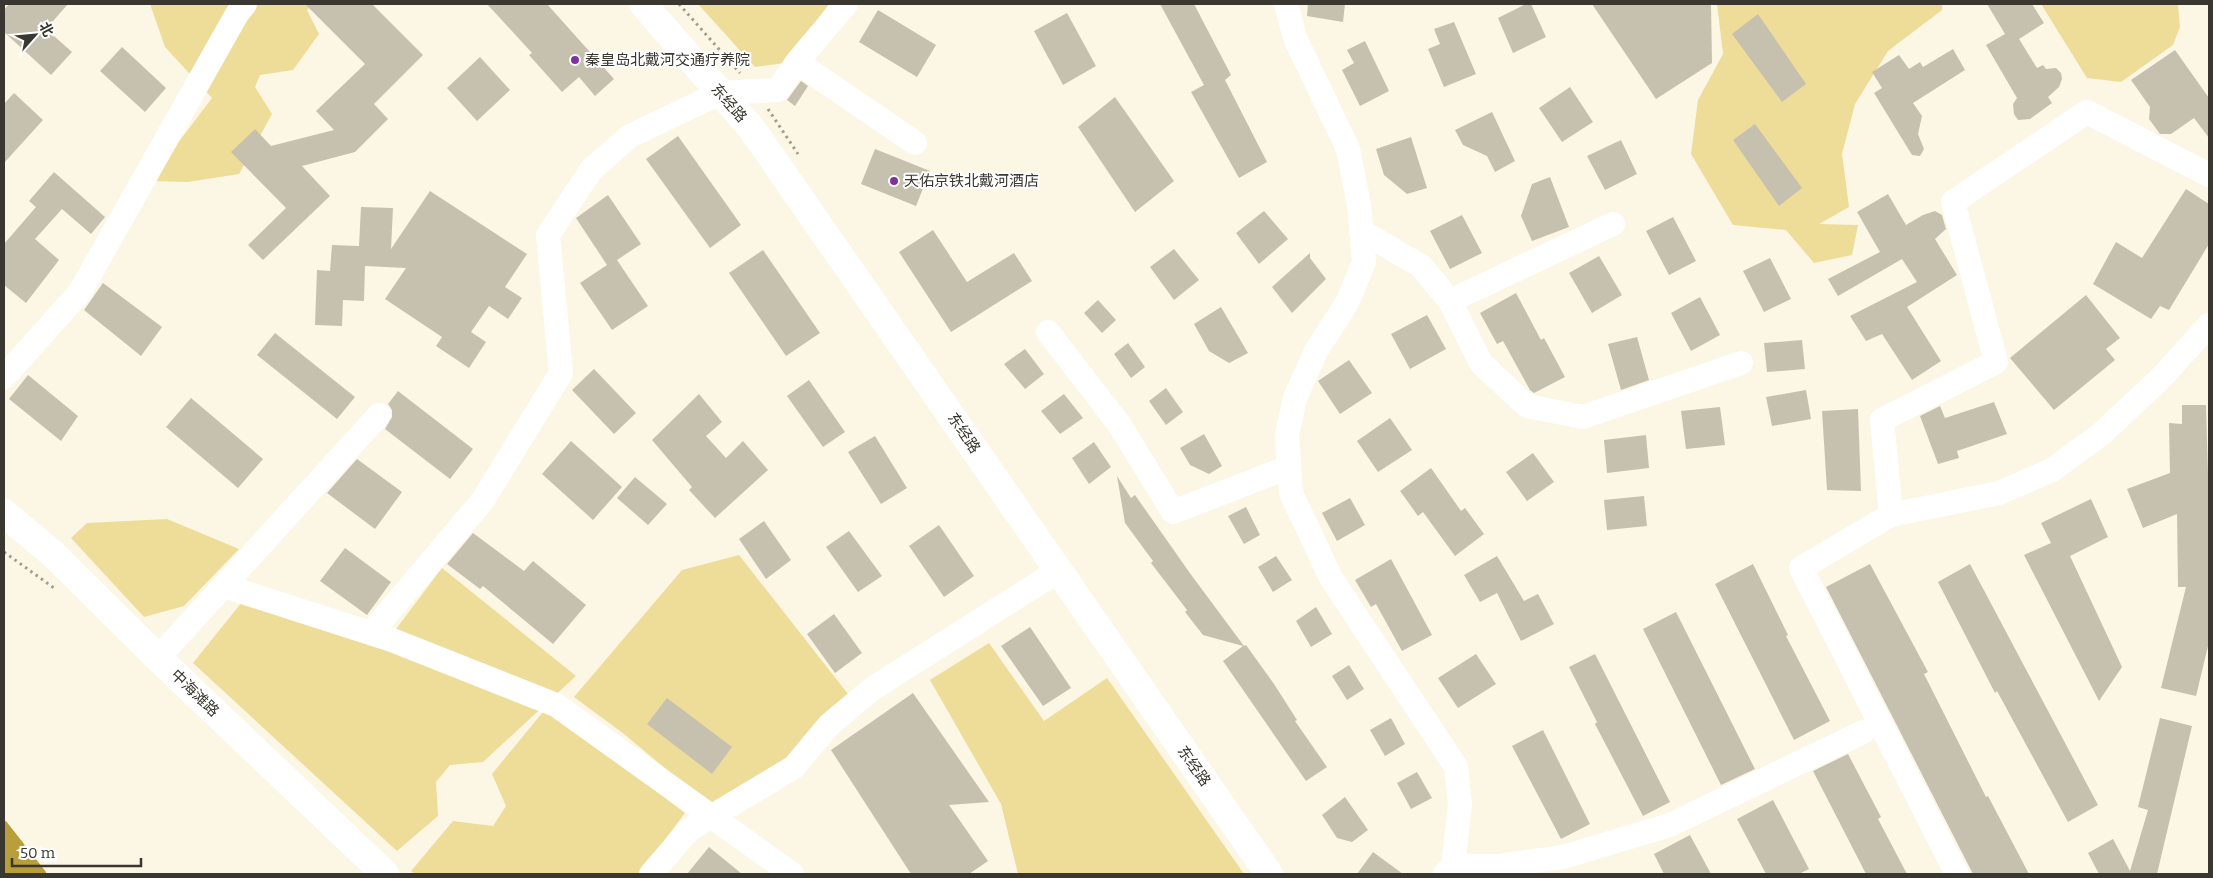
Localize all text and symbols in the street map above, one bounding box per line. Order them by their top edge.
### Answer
north arrow [10,10,60,60]
text: 北 [35,19,57,39]
place label: 秦皇岛北戴河交通疗养院 [585,51,750,69]
marker: 秦皇岛北戴河交通疗养院 [569,54,581,66]
street label: 东经路 [707,80,751,126]
place label: 天佑京铁北戴河酒店 [904,172,1039,190]
marker: 天佑京铁北戴河酒店 [888,175,900,187]
street label: 东经路 [944,409,984,457]
street label: 中海滩路 [167,666,223,720]
street label: 东经路 [1174,742,1214,790]
scale bar [12,836,141,868]
text: 50 m [20,844,56,862]

